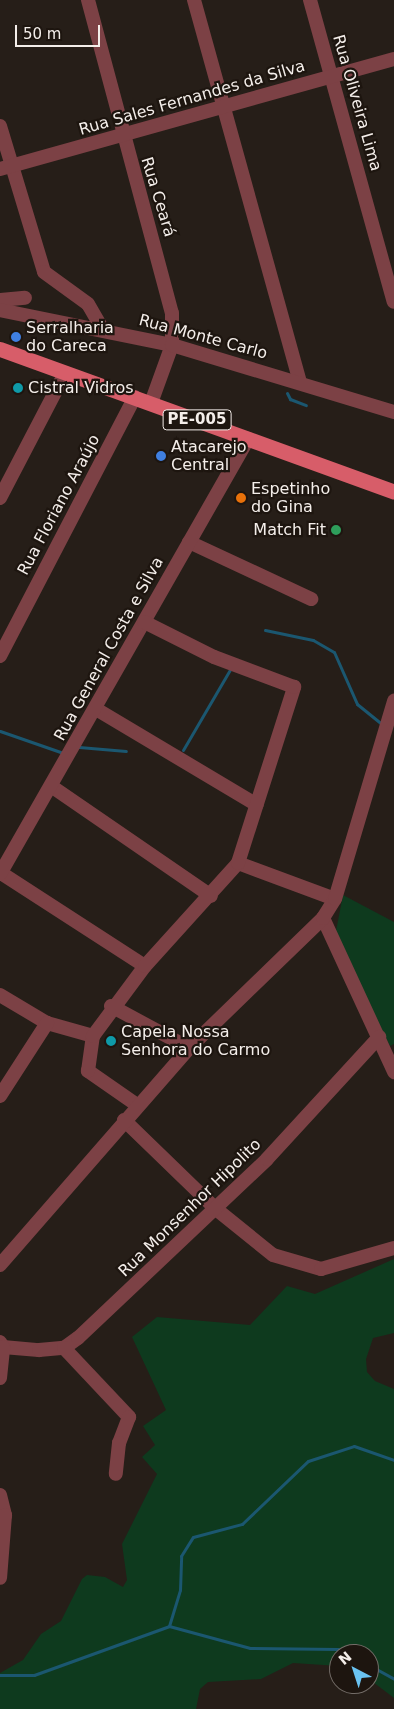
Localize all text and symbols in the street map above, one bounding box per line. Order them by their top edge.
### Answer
scale bar [18,15,102,47]
text: 50 m [23,25,61,43]
street label: Rua Oliveira Lima [328,33,386,173]
street label: Rua Sales Fernandes da Silva [77,56,307,140]
street label: Rua Ceará [137,155,179,239]
street label: Rua Monte Carlo [137,311,269,363]
place label: Serralharia do Careca [26,318,114,356]
marker: Serralharia do Careca [10,331,22,343]
place label: Cistral Vidros [28,378,134,398]
marker: Cistral Vidros [12,382,24,394]
road number: PE-005 [162,408,232,432]
street label: Rua Floriano Araújo [14,431,104,579]
place label: Atacarejo Central [171,437,247,475]
marker: Atacarejo Central [155,450,167,462]
place label: Espetinho do Gina [251,479,330,517]
marker: Espetinho do Gina [235,492,247,504]
place label: Match Fit [253,520,326,540]
marker: Match Fit [330,524,342,536]
street label: Rua General Costa e Silva [50,554,168,744]
place label: Capela Nossa Senhora do Carmo [121,1022,270,1060]
marker: Capela Nossa Senhora do Carmo [105,1035,117,1047]
street label: Rua Monsenhor Hipolito [115,1135,265,1281]
north arrow [329,1644,379,1694]
text: N [335,1648,355,1668]

